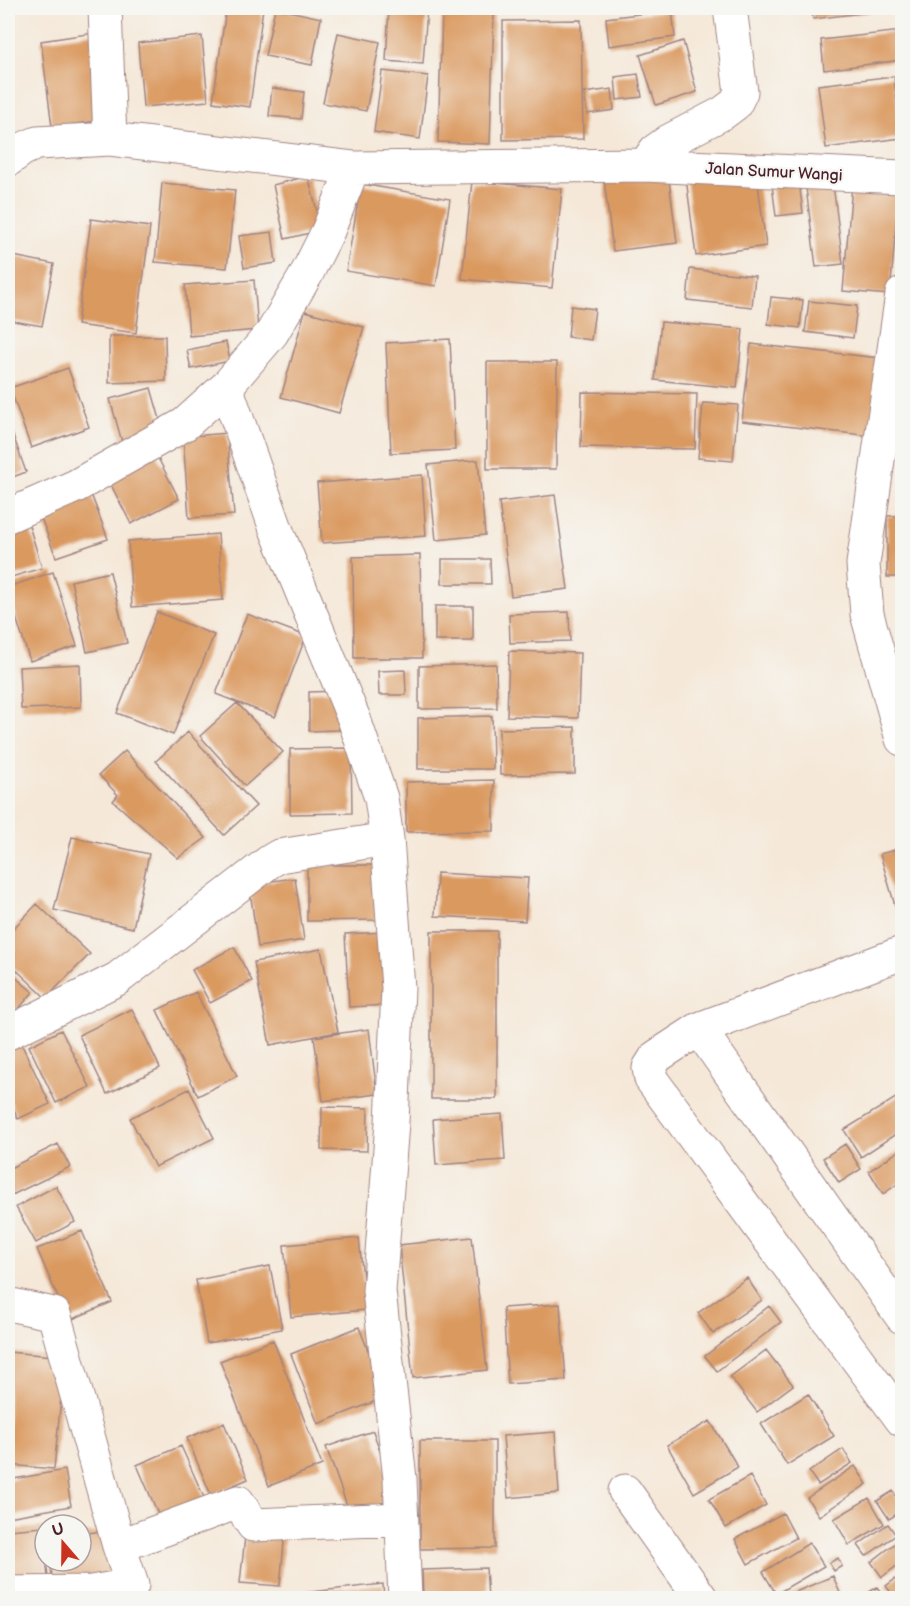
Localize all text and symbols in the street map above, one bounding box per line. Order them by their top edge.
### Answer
street label: Jalan Sumur Wangi [705,159,843,186]
north arrow [33,1513,93,1573]
text: U [50,1519,67,1541]

